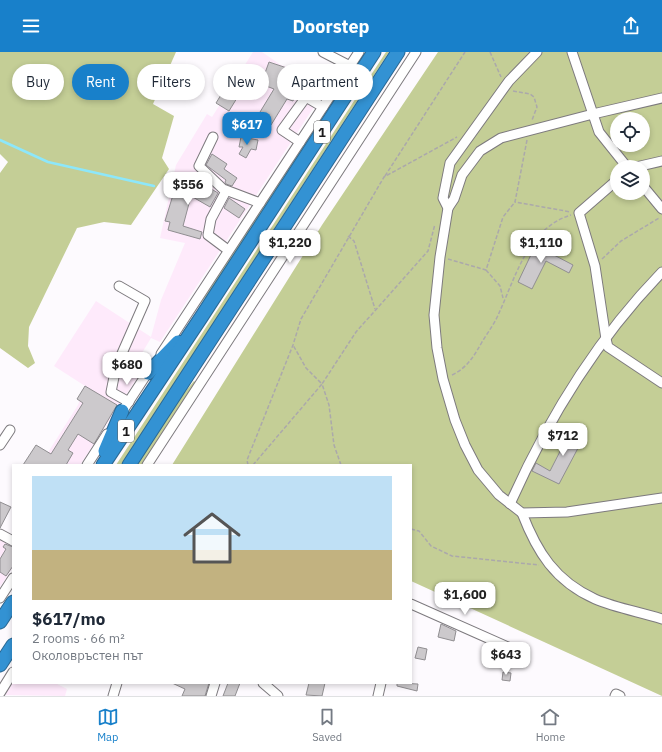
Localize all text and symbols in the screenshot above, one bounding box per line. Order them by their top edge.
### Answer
icon: menu [20,15,42,37]
text: Doorstep [293,15,369,38]
icon: share [620,15,642,37]
chip: Buy [12,64,64,100]
chip: Rent [72,64,129,100]
chip: Filters [137,64,205,100]
chip: New [213,64,269,100]
chip: Apartment [277,64,373,100]
pin: $617 [223,112,271,146]
map controls [610,112,650,200]
button: locate [610,112,650,152]
text: $617 [231,116,263,133]
road number: 1 [314,121,330,143]
button: layers [610,160,650,200]
pin: $556 [164,172,212,206]
text: $556 [172,176,204,193]
pin: $1,220 [257,230,323,264]
pin: $1,110 [508,230,574,264]
text: $1,220 [268,234,312,251]
text: $1,110 [519,234,563,251]
pin: $680 [103,352,151,386]
text: $680 [111,356,143,373]
road number: 1 [118,420,134,442]
pin: $712 [539,423,587,457]
text: $712 [547,427,579,444]
icon: home [176,502,248,574]
pin: $1,600 [432,582,498,616]
text: $1,600 [443,586,487,603]
text: $617/mo [32,608,105,630]
text: 2 rooms · 66 m² [32,630,125,647]
pin: $643 [482,642,530,676]
text: $643 [490,646,522,663]
text: Околовръстен път [32,647,143,664]
tab: Map [97,706,119,744]
tab: Saved [312,706,342,744]
tab: Home [536,706,565,744]

